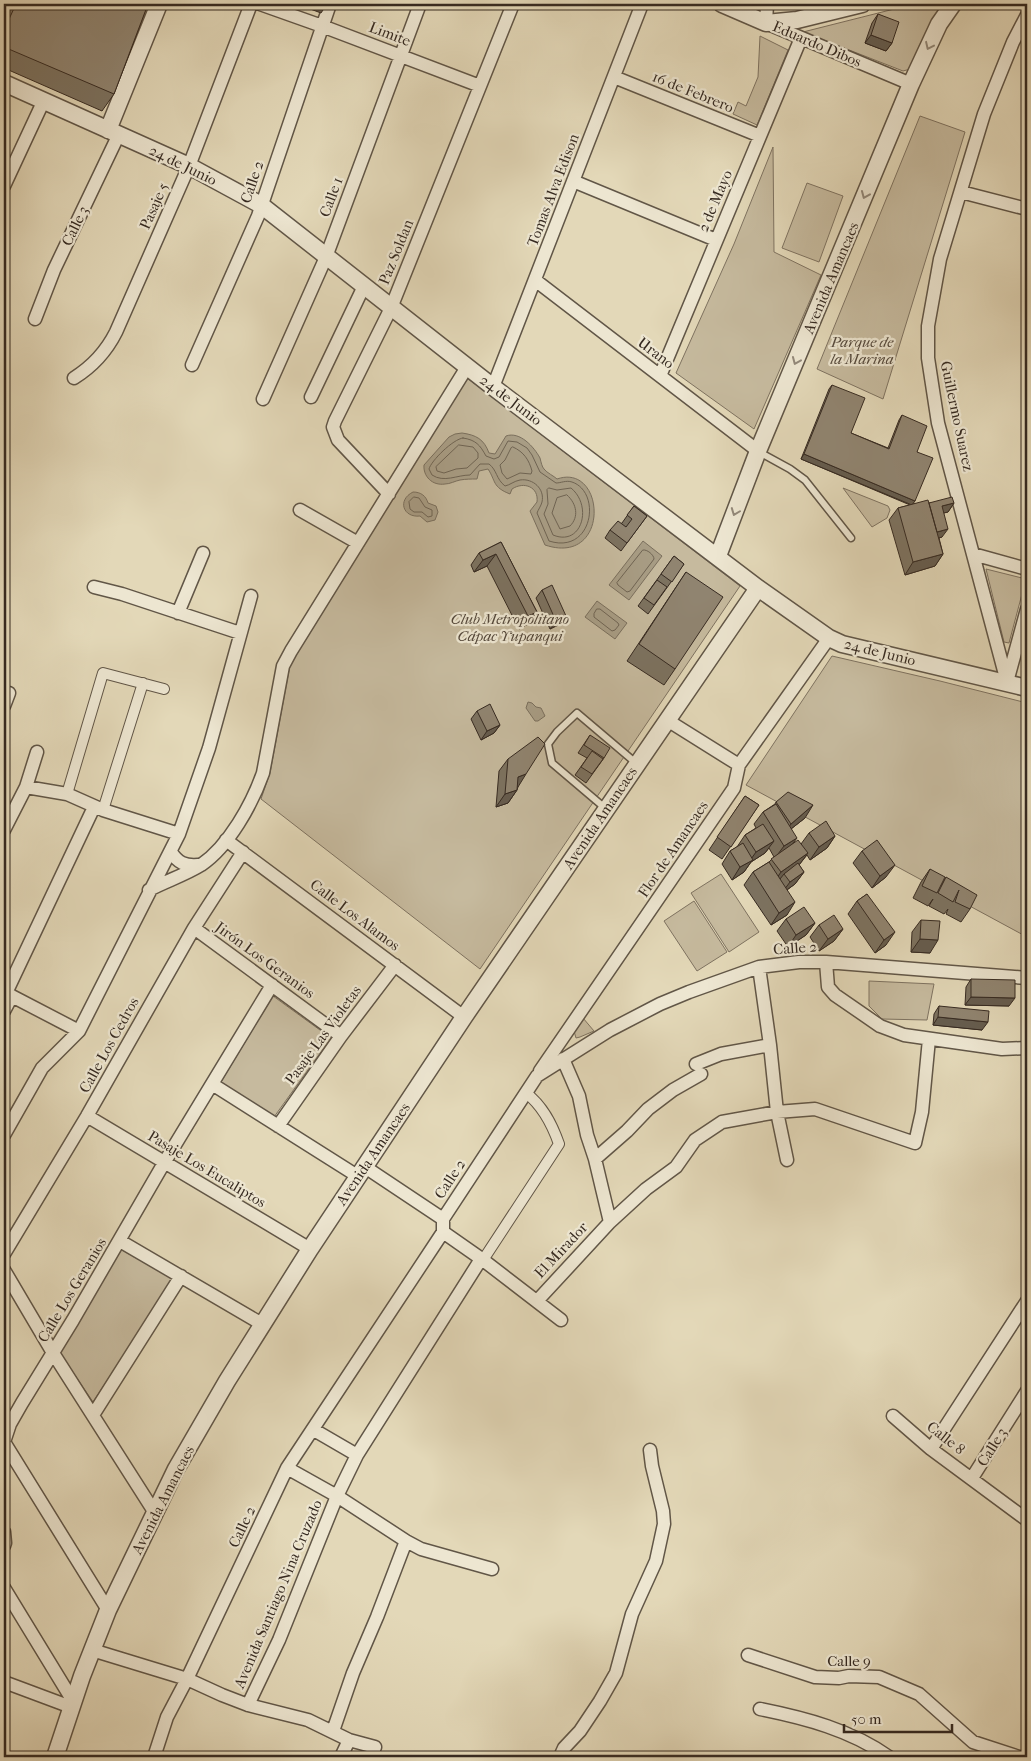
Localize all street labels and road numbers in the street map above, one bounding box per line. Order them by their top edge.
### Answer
street label: Eduardo Dibos [770,17,865,71]
street label: Limite [367,18,414,50]
street label: 16 de Febrero [650,68,737,117]
street label: Tomas Alva Edison [523,131,583,249]
street label: 24 de Junio [146,141,220,189]
street label: Calle 2 [236,158,268,206]
street label: 2 de Mayo [694,167,736,235]
street label: Calle 1 [315,175,347,219]
street label: Pasaje 5 [136,180,172,232]
street label: Calle 3 [58,203,92,249]
street label: Paz Soldan [375,216,417,287]
street label: Avenida Amancaes [799,219,863,338]
street label: Urano [634,333,678,373]
street label: Guillermo Suarez [937,359,978,473]
street label: 24 de Junio [476,371,546,429]
street label: 24 de Junio [842,634,918,670]
street label: Avenida Amancaes [559,763,641,873]
street label: Flor de Amancaes [634,797,712,901]
street label: Calle Los Alamos [307,875,404,955]
street label: Jirón Los Geranios [211,917,319,1002]
street label: Calle 2 [773,937,818,958]
street label: Pasaje Las Violetas [281,981,365,1088]
street label: Calle Los Cedros [75,994,143,1096]
street label: Avenida Amancaes [332,1099,414,1209]
street label: Pasaje Los Eucaliptos [145,1127,270,1212]
street label: Calle 2 [431,1156,470,1202]
street label: El Mirador [531,1218,592,1282]
street label: Calle Los Geranios [34,1234,111,1346]
street label: Calle 8 [923,1418,969,1458]
street label: Calle 3 [973,1424,1011,1470]
street label: Avenida Amancaes [127,1442,198,1558]
street label: Avenida Santiago Nina Cruzado [230,1497,326,1692]
street label: Calle 2 [225,1503,259,1551]
street label: Calle 9 [827,1652,871,1670]

